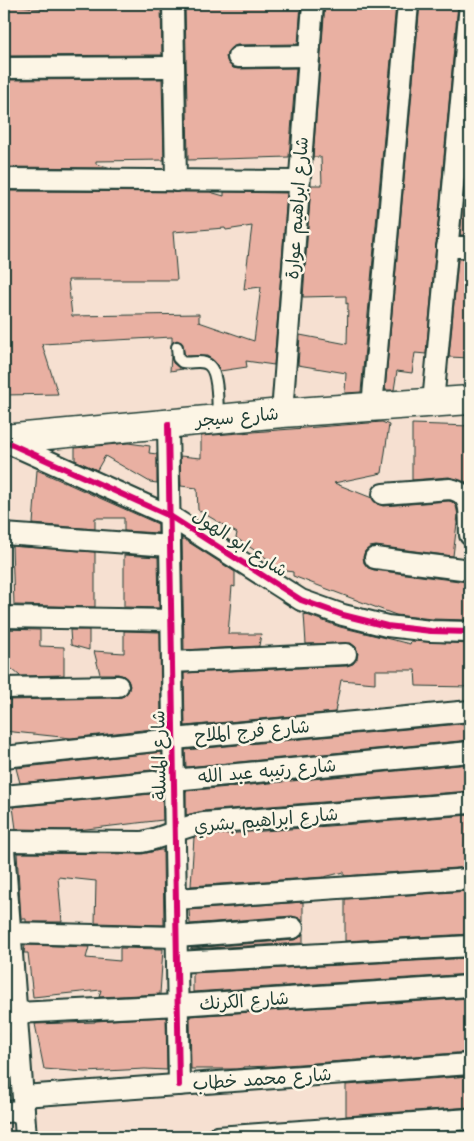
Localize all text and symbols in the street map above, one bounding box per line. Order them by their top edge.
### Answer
street label: شارع ابراهيم عوارة [280,136,316,280]
street label: شارع سيجر [192,401,280,433]
street label: شارع ابو الهول [188,503,292,583]
street label: شارع المسلة [146,710,172,800]
street label: شارع فرج الملاح [193,714,311,748]
street label: شارع رتيبه عبد الله [197,753,337,789]
street label: شارع ابراهيم بشري [193,802,339,840]
street label: شارع الكرنك [198,986,290,1016]
street label: شارع محمد خطاب [192,1062,332,1096]

